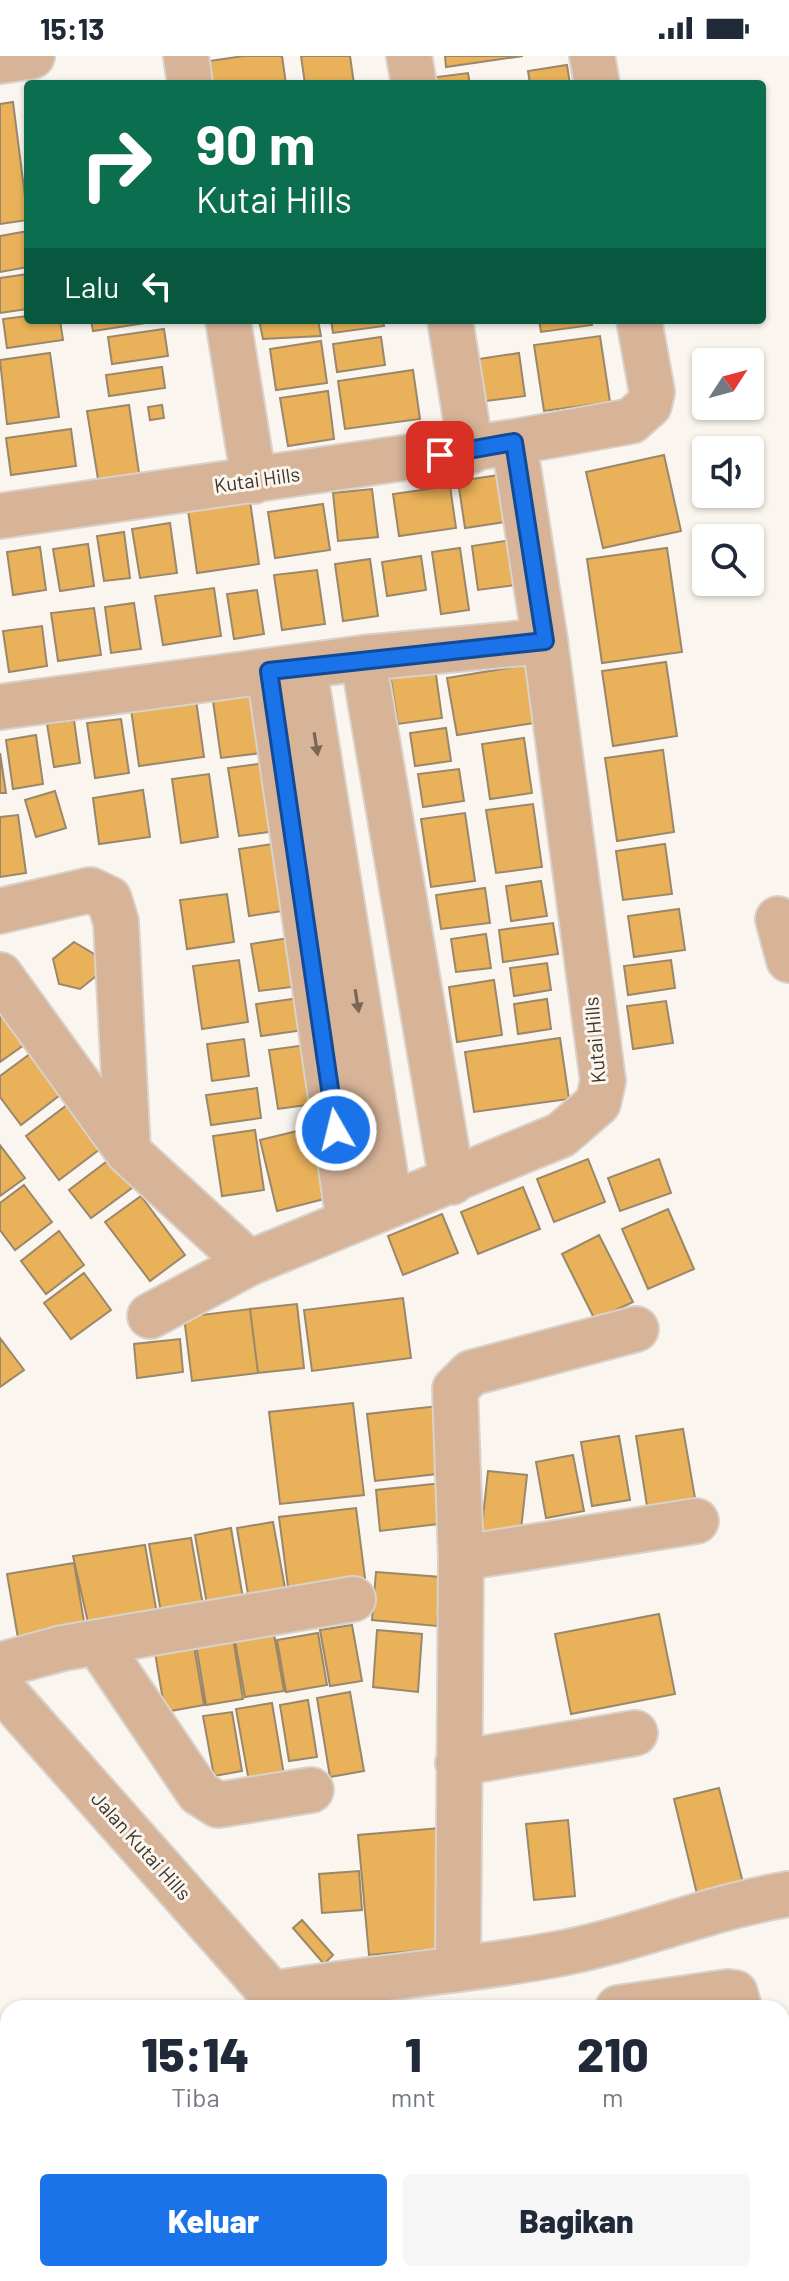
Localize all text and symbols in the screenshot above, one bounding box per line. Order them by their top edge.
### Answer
text: 15:13 [40,10,105,46]
text: 90 m [196,109,316,176]
icon: right [64,112,168,216]
text: Kutai Hills [196,177,352,220]
icon: left [135,264,179,308]
text: Lalu [64,268,119,304]
north arrow [692,348,764,420]
map controls [692,348,764,596]
pin [406,421,474,489]
icon: arrive [418,433,462,477]
button: sound [692,436,764,508]
street label: Kutai Hills [212,461,301,497]
button: search [692,524,764,596]
one-way arrow [310,732,323,757]
one-way arrow [351,988,364,1013]
street label: Kutai Hills [578,996,610,1084]
position arrow [294,1088,378,1172]
street label: Jalan Kutai Hills [87,1786,197,1905]
text: 15:14 [141,2024,250,2082]
text: 1 [405,2024,422,2082]
text: 210 [577,2024,649,2082]
text: Tiba [171,2081,220,2112]
text: mnt [391,2081,436,2112]
text: m [602,2081,624,2112]
button: Keluar [40,2174,387,2266]
button: Bagikan [403,2174,750,2266]

